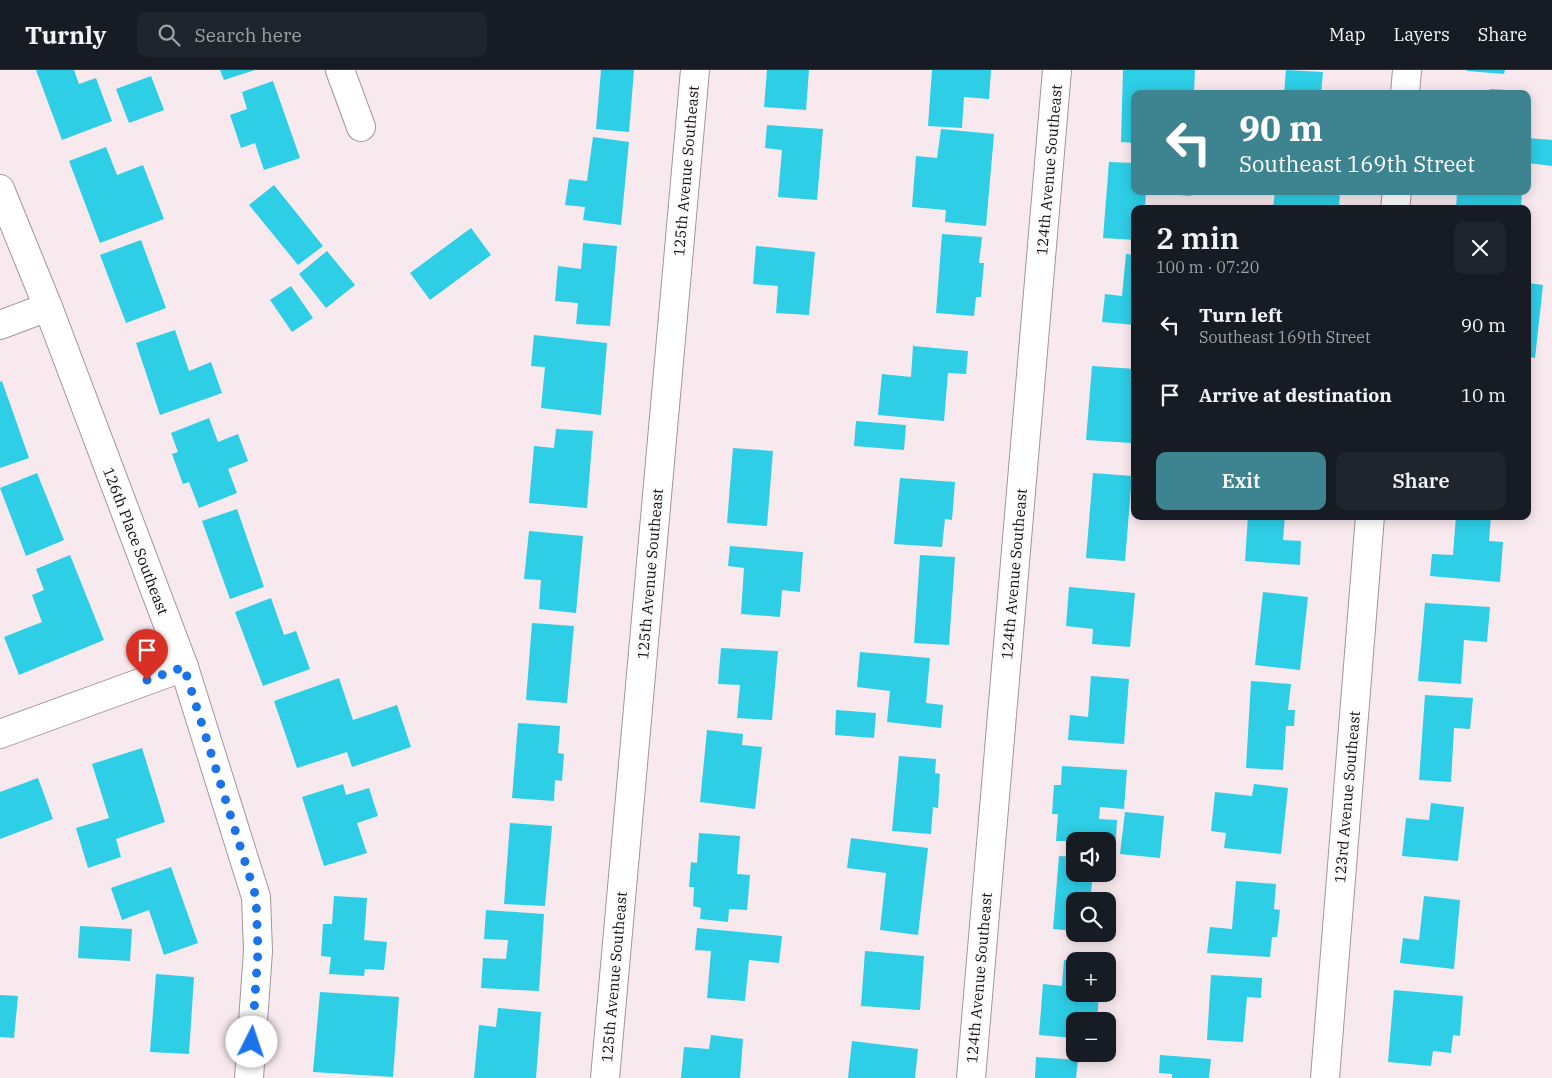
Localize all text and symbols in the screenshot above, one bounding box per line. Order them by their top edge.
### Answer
search box [137,12,487,57]
text: Turnly [25,19,107,51]
icon: search [155,21,183,49]
text: Search here [195,23,302,47]
text: Map [1329,23,1366,46]
text: Layers [1394,23,1450,46]
text: Share [1478,23,1527,46]
street label: 124th Avenue Southeast [1032,84,1066,256]
street label: 125th Avenue Southeast [669,85,703,257]
text: 90 m [1239,105,1323,151]
icon: left [1156,110,1221,175]
text: Southeast 169th Street [1239,149,1475,178]
text: 2 min [1156,218,1239,257]
button: close [1454,222,1506,274]
text: 100 m · 07:20 [1156,257,1259,277]
text: Turn left [1199,303,1282,327]
icon: left [1156,311,1184,339]
text: 90 m [1461,313,1506,337]
text: Southeast 169th Street [1199,327,1371,347]
icon: arrive [1156,381,1184,409]
text: Arrive at destination [1199,383,1392,407]
text: 10 m [1461,383,1506,407]
button: Exit [1156,452,1326,510]
button: Share [1336,452,1506,510]
street label: 126th Place Southeast [99,465,173,617]
street label: 125th Avenue Southeast [633,488,667,660]
street label: 124th Avenue Southeast [997,488,1031,660]
pin [126,629,168,680]
icon: arrive [133,636,161,664]
street label: 123rd Avenue Southeast [1330,710,1364,884]
map controls [1066,832,1116,1062]
button: sound [1066,832,1116,882]
street label: 125th Avenue Southeast [597,891,631,1063]
street label: 124th Avenue Southeast [962,892,996,1064]
button: search [1066,892,1116,942]
button: + [1066,952,1116,1002]
button: − [1066,1012,1116,1062]
position arrow [225,1015,277,1067]

